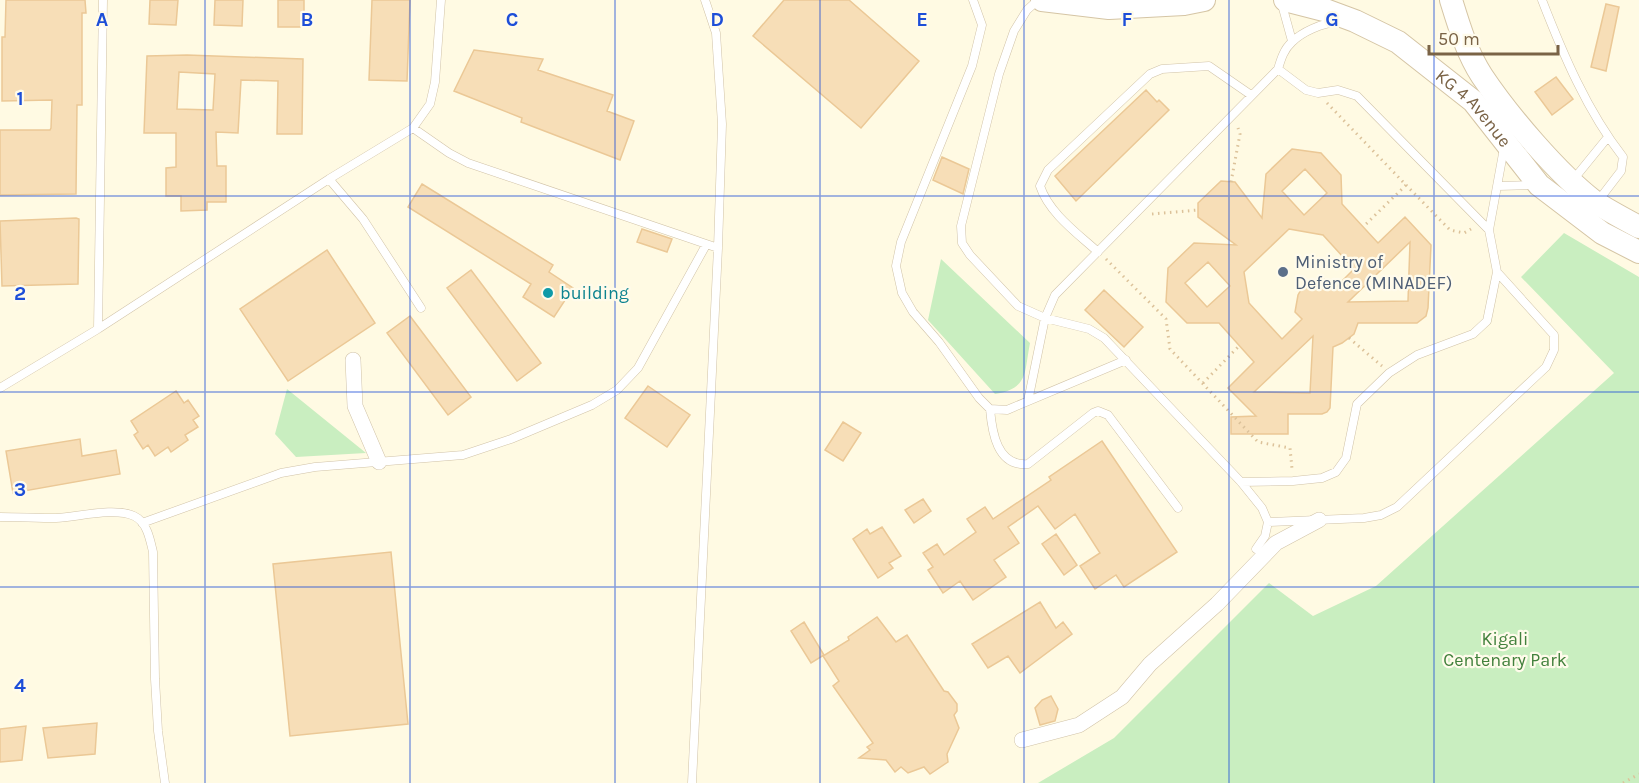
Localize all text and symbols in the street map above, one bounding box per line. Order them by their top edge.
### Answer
text: A [96,8,109,31]
text: B [301,8,313,31]
text: C [506,8,518,31]
text: D [710,8,724,31]
text: E [916,8,928,31]
text: F [1122,8,1133,31]
text: G [1325,8,1339,31]
scale bar [1429,18,1558,56]
text: 50 m [1438,28,1480,50]
street label: KG 4 Avenue [1431,65,1516,152]
text: 1 [16,87,24,110]
place label: Ministry of Defence (MINADEF) [1295,251,1452,294]
marker: Ministry of Defence (MINADEF) [1276,265,1290,279]
text: 2 [14,282,26,305]
place label: building [560,282,629,304]
marker: building [541,286,555,300]
text: 3 [14,478,26,501]
park label: Kigali Centenary Park [1443,628,1567,671]
text: 4 [14,674,26,697]

